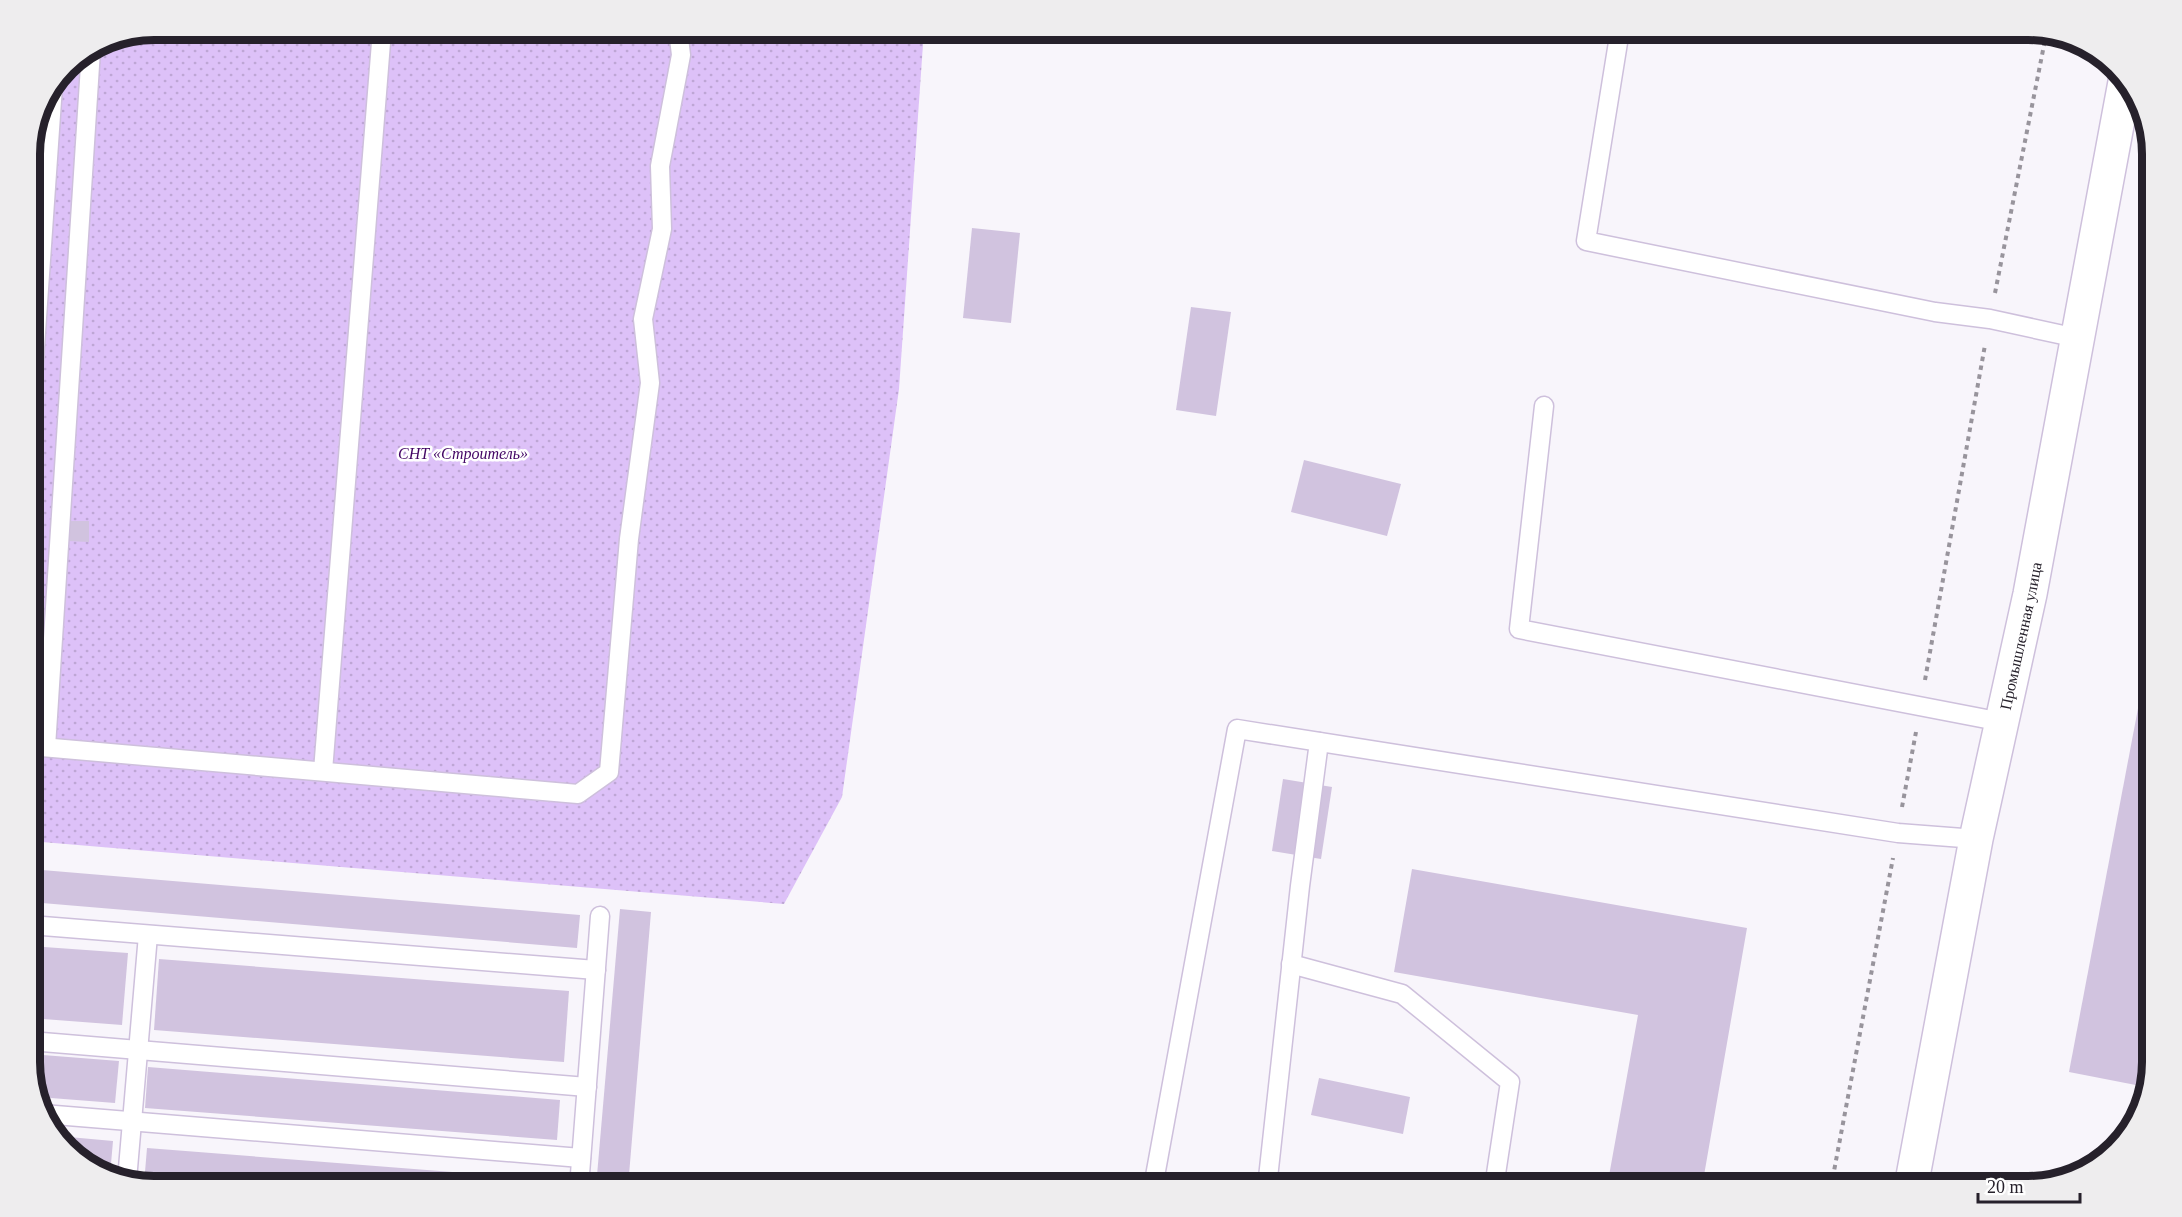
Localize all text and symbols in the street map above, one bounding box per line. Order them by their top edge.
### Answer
park label: СНТ «Строитель» [398,445,528,463]
street label: Промышленная улица [1997,561,2045,711]
scale bar [1978,1166,2080,1204]
text: 20 m [1987,1177,2024,1197]

